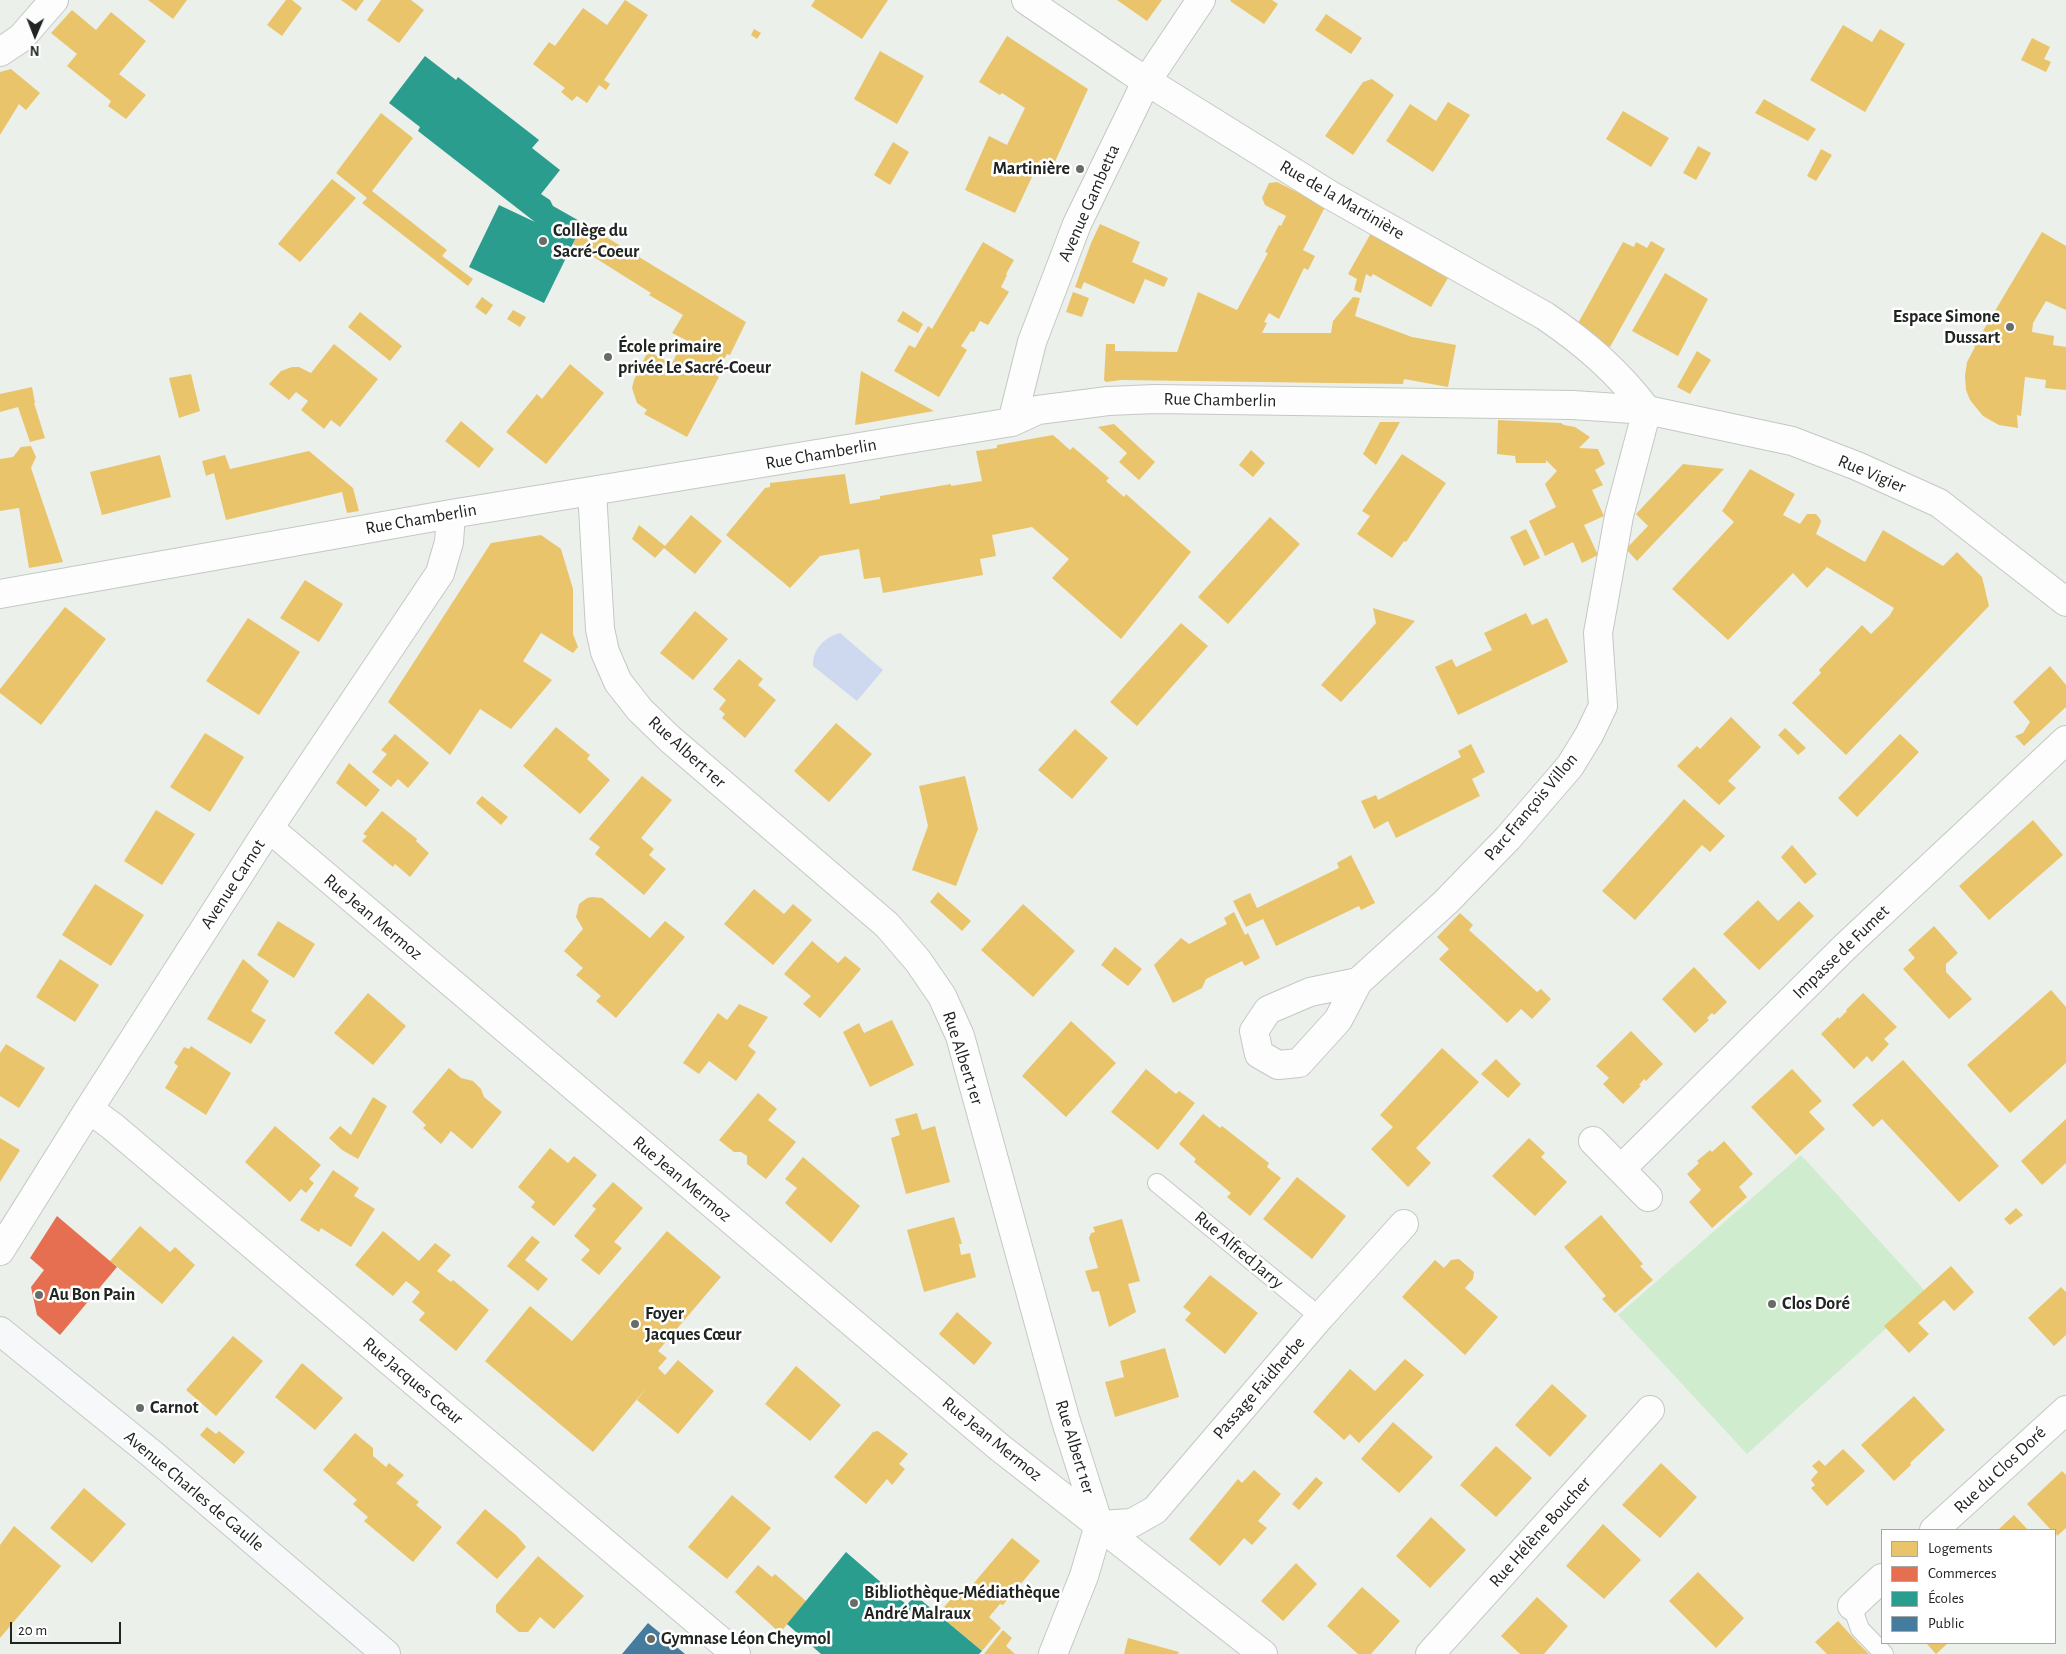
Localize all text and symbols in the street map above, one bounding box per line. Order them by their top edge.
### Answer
north arrow [10,10,60,60]
text: N [30,43,40,57]
street label: Avenue Gambetta [1054,141,1124,265]
street label: Rue de la Martinière [1276,156,1408,244]
place label: Martinière [993,158,1070,180]
marker: Martinière [1074,163,1086,175]
place label: Collège du Sacré-Coeur [553,220,639,262]
marker: Collège du Sacré-Coeur [537,235,549,247]
place label: Espace Simone Dussart [1893,306,2000,348]
marker: Espace Simone Dussart [2004,321,2016,333]
place label: École primaire privée Le Sacré-Coeur [618,336,771,378]
marker: École primaire privée Le Sacré-Coeur [602,351,614,363]
street label: Rue Chamberlin [1163,388,1277,412]
street label: Rue Chamberlin [764,434,878,474]
street label: Rue Vigier [1835,450,1909,498]
street label: Rue Chamberlin [364,499,478,539]
street label: Rue Albert 1er [644,711,730,793]
street label: Parc François Villon [1480,749,1582,865]
street label: Avenue Carnot [196,835,270,933]
street label: Rue Jean Mermoz [319,869,427,965]
street label: Impasse de Fumet [1788,900,1894,1004]
street label: Rue Albert 1er [938,1008,988,1108]
street label: Rue Jean Mermoz [628,1131,736,1227]
street label: Rue Alfred Jarry [1190,1206,1288,1294]
place label: Au Bon Pain [49,1284,135,1306]
marker: Au Bon Pain [33,1289,45,1301]
place label: Clos Doré [1782,1293,1850,1315]
marker: Clos Doré [1766,1298,1778,1310]
place label: Foyer Jacques Cœur [645,1303,742,1346]
marker: Foyer Jacques Cœur [629,1318,641,1330]
street label: Passage Faidherbe [1208,1332,1310,1444]
street label: Rue Jacques Cœur [358,1333,468,1429]
street label: Rue Jean Mermoz [938,1392,1046,1486]
place label: Carnot [150,1397,199,1419]
street label: Rue Albert 1er [1050,1397,1100,1497]
marker: Carnot [134,1402,146,1414]
street label: Rue du Clos Doré [1949,1422,2051,1518]
street label: Avenue Charles de Gaulle [119,1426,269,1556]
street label: Rue Hélène Boucher [1485,1472,1595,1592]
legend [1881,1529,2056,1644]
text: Logements [1928,1541,1993,1556]
text: Commerces [1928,1566,1997,1581]
place label: Bibliothèque-Médiathèque André Malraux [864,1582,1060,1625]
text: Écoles [1928,1591,1964,1606]
marker: Bibliothèque-Médiathèque André Malraux [848,1597,860,1609]
scale bar [12,1612,124,1644]
text: Public [1928,1616,1964,1631]
text: 20 m [18,1623,47,1638]
place label: Gymnase Léon Cheymol [661,1628,831,1650]
marker: Gymnase Léon Cheymol [645,1633,657,1645]

